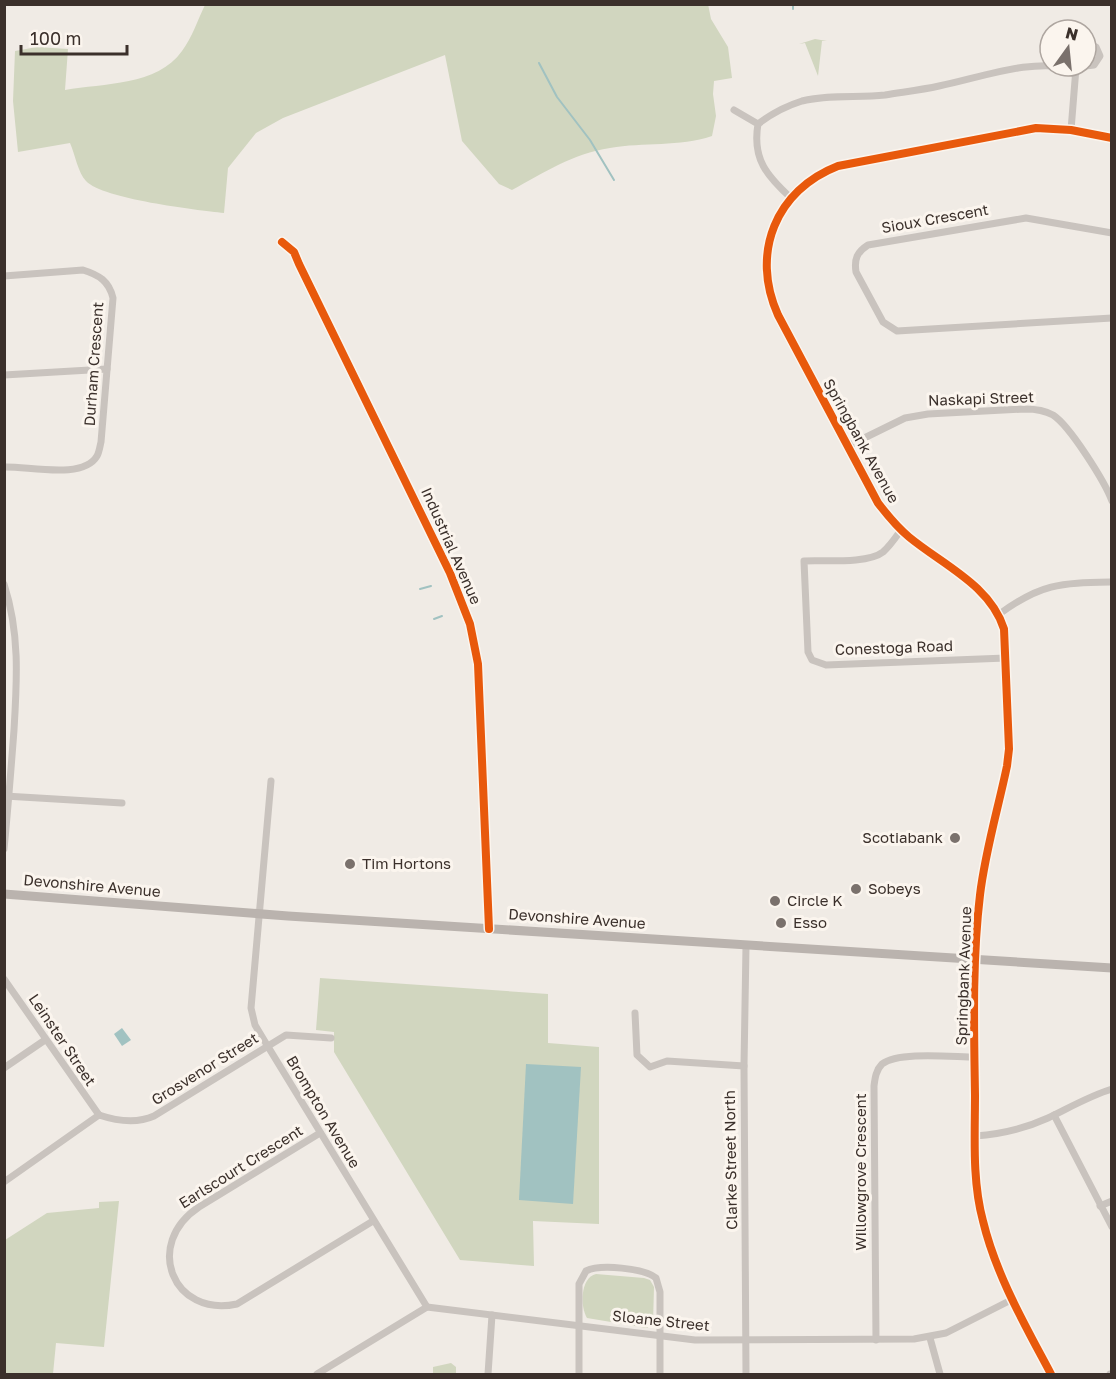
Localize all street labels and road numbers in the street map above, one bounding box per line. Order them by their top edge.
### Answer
street label: Sioux Crescent [880,200,990,236]
street label: Durham Crescent [80,301,106,427]
street label: Springbank Avenue [820,375,904,506]
street label: Naskapi Street [928,387,1034,409]
street label: Industrial Avenue [418,484,486,607]
street label: Conestoga Road [835,636,953,658]
street label: Devonshire Avenue [23,870,162,900]
street label: Devonshire Avenue [508,904,647,932]
street label: Springbank Avenue [952,906,974,1046]
street label: Leinster Street [25,990,100,1089]
street label: Grosvenor Street [148,1028,261,1108]
street label: Brompton Avenue [283,1052,365,1171]
street label: Clarke Street North [720,1090,740,1230]
street label: Willowgrove Crescent [851,1093,869,1251]
street label: Earlscourt Crescent [175,1121,306,1212]
street label: Sloane Street [612,1306,711,1334]

